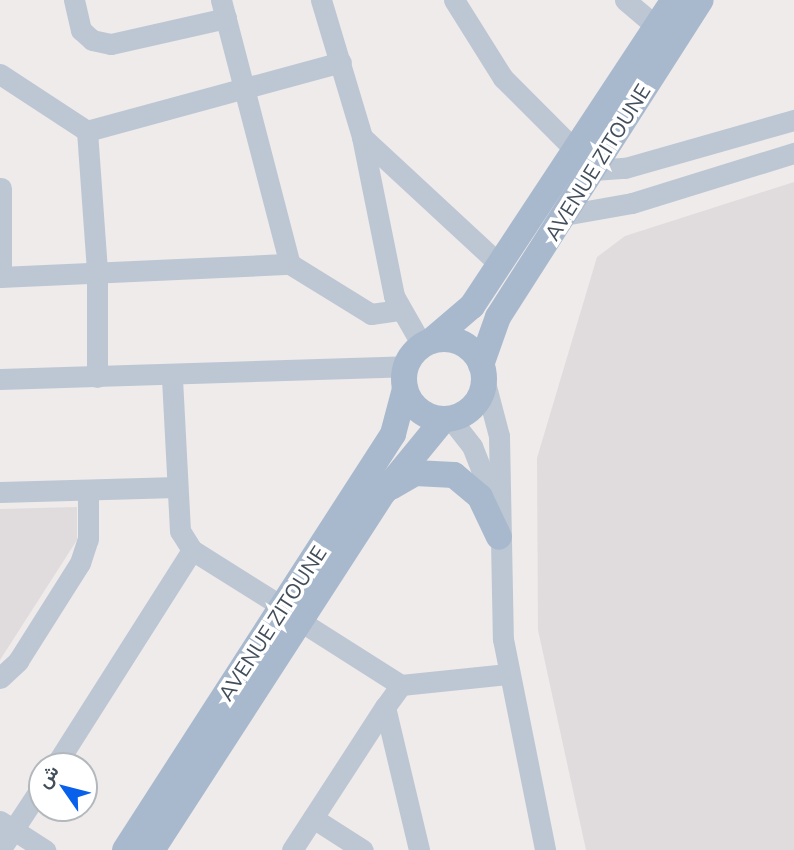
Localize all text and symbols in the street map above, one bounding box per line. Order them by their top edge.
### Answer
street label: AVENUE ZITOUNE [539,79,655,245]
street label: AVENUE ZITOUNE [213,541,331,705]
north arrow [28,752,98,822]
text: ش [31,760,64,792]

